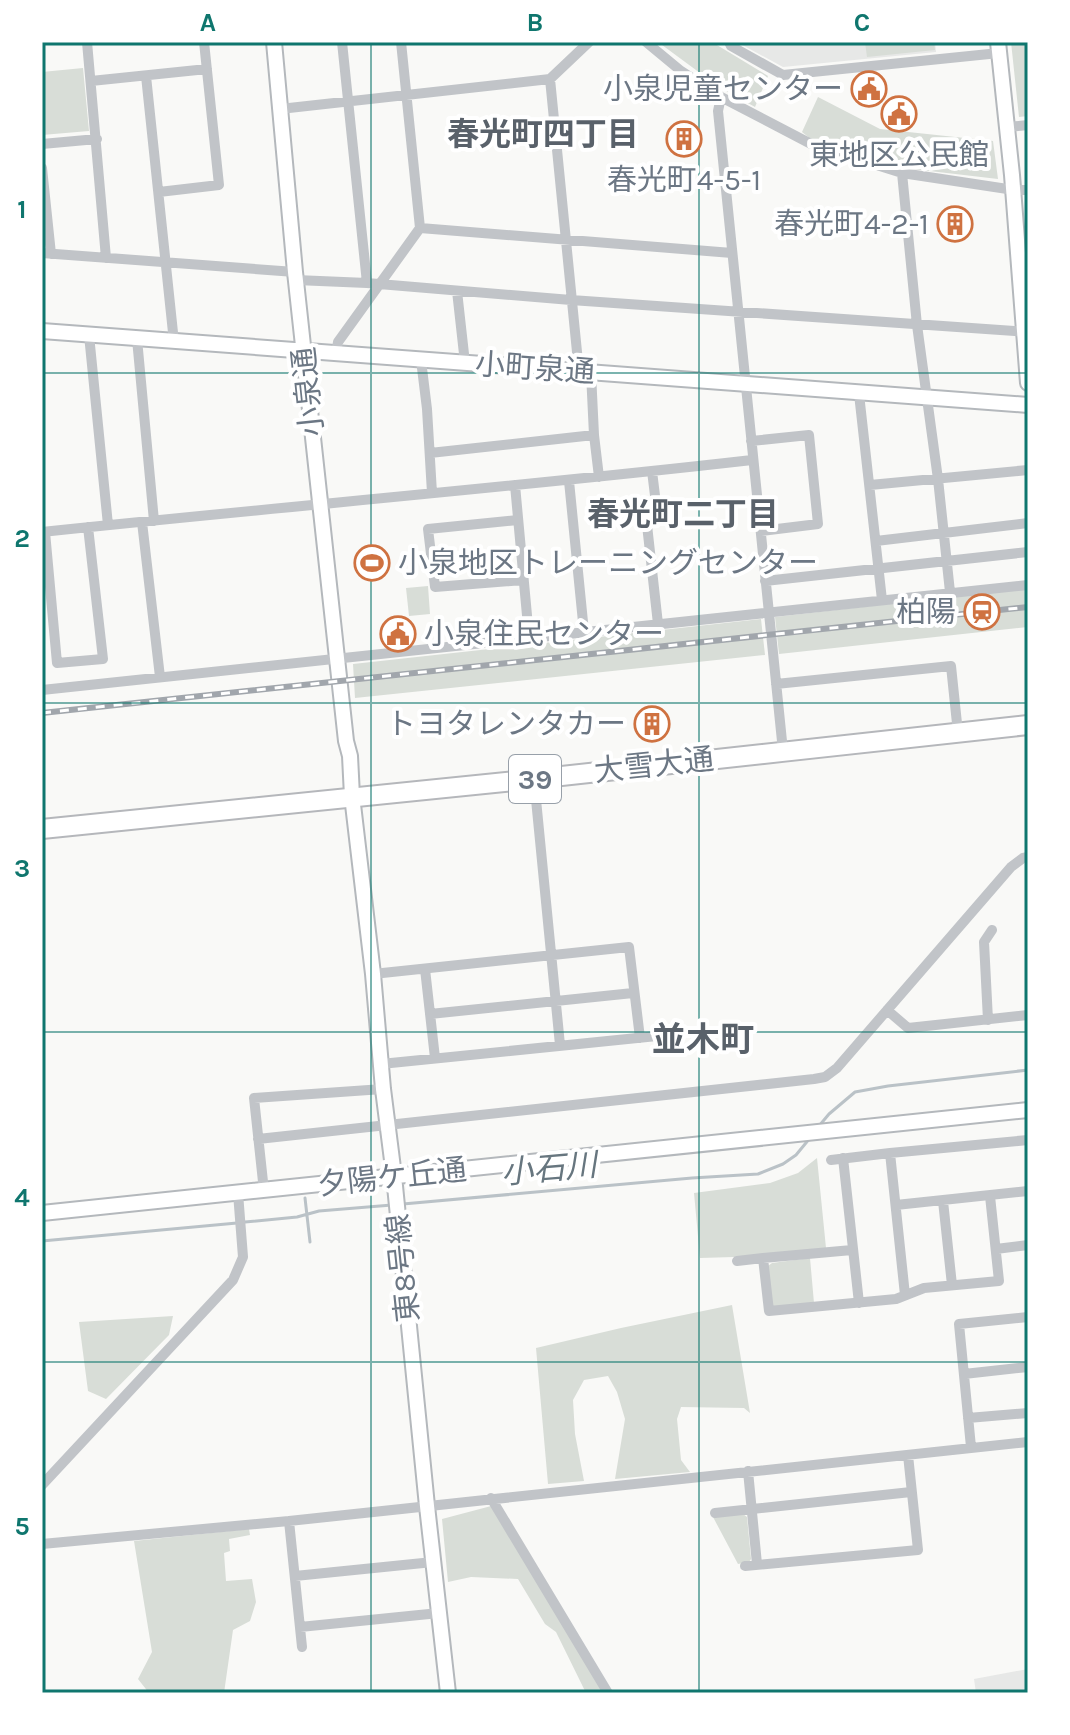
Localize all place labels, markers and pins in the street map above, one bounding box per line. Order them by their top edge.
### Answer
public building icon: 小泉児童センター [850,70,888,108]
place label: 小泉児童センター [603,71,843,107]
public building icon: 東地区公民館 [880,95,918,133]
building icon: 春光町4-5-1 [665,120,703,158]
place label: 東地区公民館 [809,137,989,173]
place label: 春光町4-5-1 [607,162,761,198]
building icon: 春光町4-2-1 [936,205,974,243]
place label: 春光町4-2-1 [774,206,929,242]
sports icon: 小泉地区トレーニングセンター [353,544,391,582]
place label: 小泉地区トレーニングセンター [398,545,818,581]
station icon: 柏陽 [963,593,1001,631]
place label: 柏陽 [896,594,956,630]
public building icon: 小泉住民センター [379,615,417,653]
place label: 小泉住民センター [424,616,664,652]
building icon: トヨタレンタカー [633,705,671,743]
place label: トヨタレンタカー [386,706,626,742]

